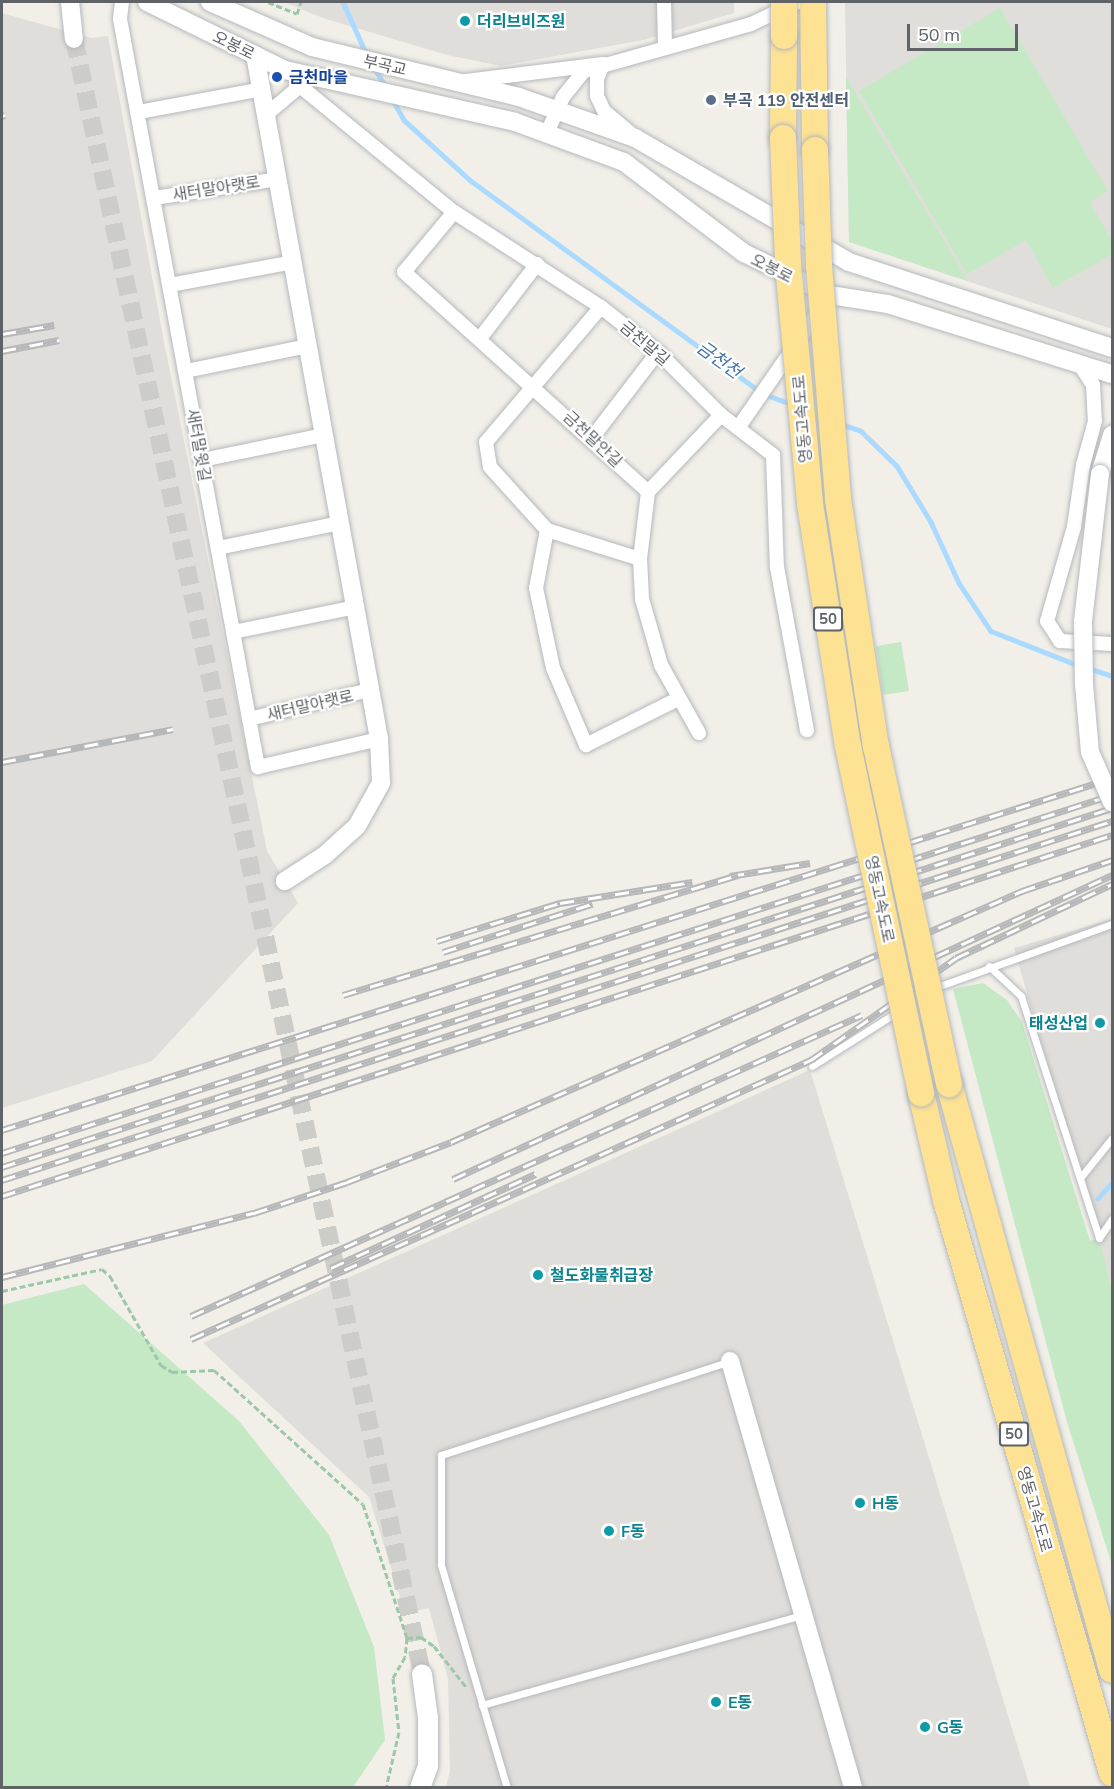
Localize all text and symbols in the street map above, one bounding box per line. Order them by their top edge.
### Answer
place label: 더리브비즈원 [477,11,565,31]
scale bar [910,12,1021,50]
marker: 더리브비즈원 [458,14,472,28]
text: 50 m [918,23,960,46]
street label: 오봉로 [210,27,258,63]
street label: 부곡교 [361,51,409,79]
place label: 금천마을 [289,67,348,87]
marker: 금천마을 [270,70,284,84]
place label: 부곡 119 안전센터 [723,90,849,110]
marker: 부곡 119 안전센터 [704,93,718,107]
street label: 새터말아랫로 [171,172,261,204]
street label: 오봉로 [748,249,796,287]
street label: 금천말길 [616,317,674,369]
water label: 금천천 [693,337,745,383]
street label: 영동고속도로 [789,374,815,464]
street label: 새터말윗길 [183,407,215,483]
street label: 금천말안길 [560,407,626,471]
road number: 50 [813,607,843,631]
street label: 새터말아랫로 [265,686,355,724]
street label: 영동고속도로 [861,854,899,944]
place label: 태성산업 [1029,1013,1088,1033]
marker: 태성산업 [1093,1016,1107,1030]
place label: 철도화물취급장 [550,1265,653,1285]
marker: 철도화물취급장 [531,1268,545,1282]
road number: 50 [999,1422,1029,1446]
street label: 영동고속도로 [1014,1464,1056,1554]
place label: H동 [872,1493,899,1513]
marker: H동 [853,1496,867,1510]
place label: F동 [621,1521,645,1541]
marker: F동 [602,1524,616,1538]
place label: E동 [728,1692,752,1712]
marker: E동 [709,1695,723,1709]
place label: G동 [937,1717,964,1737]
marker: G동 [918,1720,932,1734]

